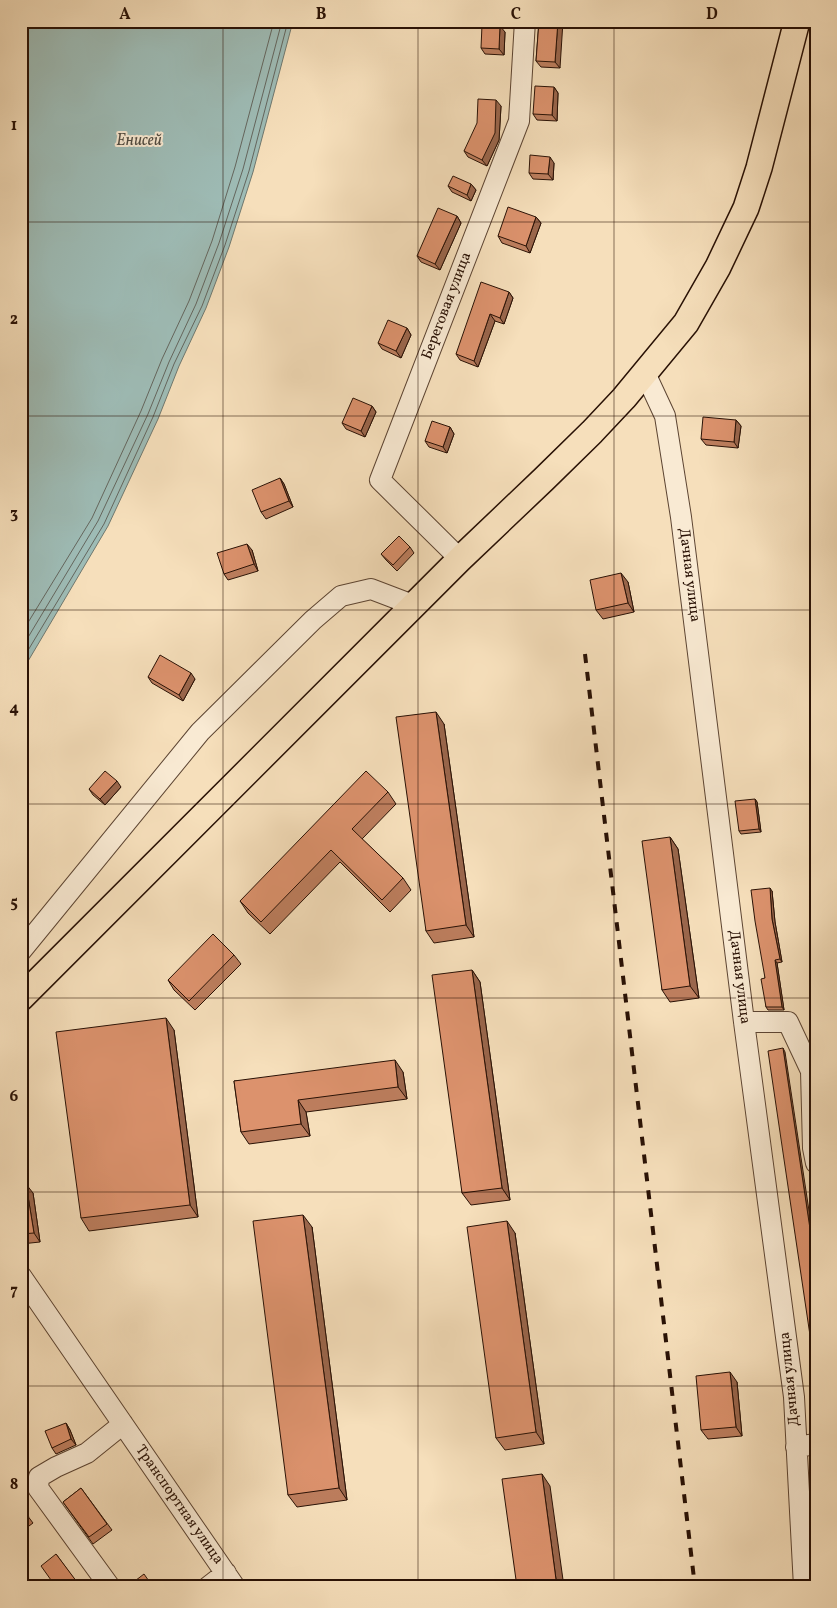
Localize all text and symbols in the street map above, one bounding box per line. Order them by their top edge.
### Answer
text: A [119,4,131,26]
text: B [316,4,327,26]
text: C [511,4,521,26]
text: D [706,4,718,26]
text: 1 [11,115,17,137]
water label: Енисей [116,130,162,152]
street label: Береговая улица [417,249,477,363]
text: 2 [10,309,18,331]
text: 3 [10,503,18,525]
street label: Дачная улица [673,527,705,623]
text: 4 [9,698,19,720]
text: 5 [10,892,18,914]
street label: Дачная улица [723,929,755,1025]
text: 6 [10,1086,19,1108]
text: 7 [10,1280,18,1302]
street label: Дачная улица [775,1331,805,1427]
street label: Транспортная улица [130,1441,228,1569]
text: 8 [10,1474,18,1496]

